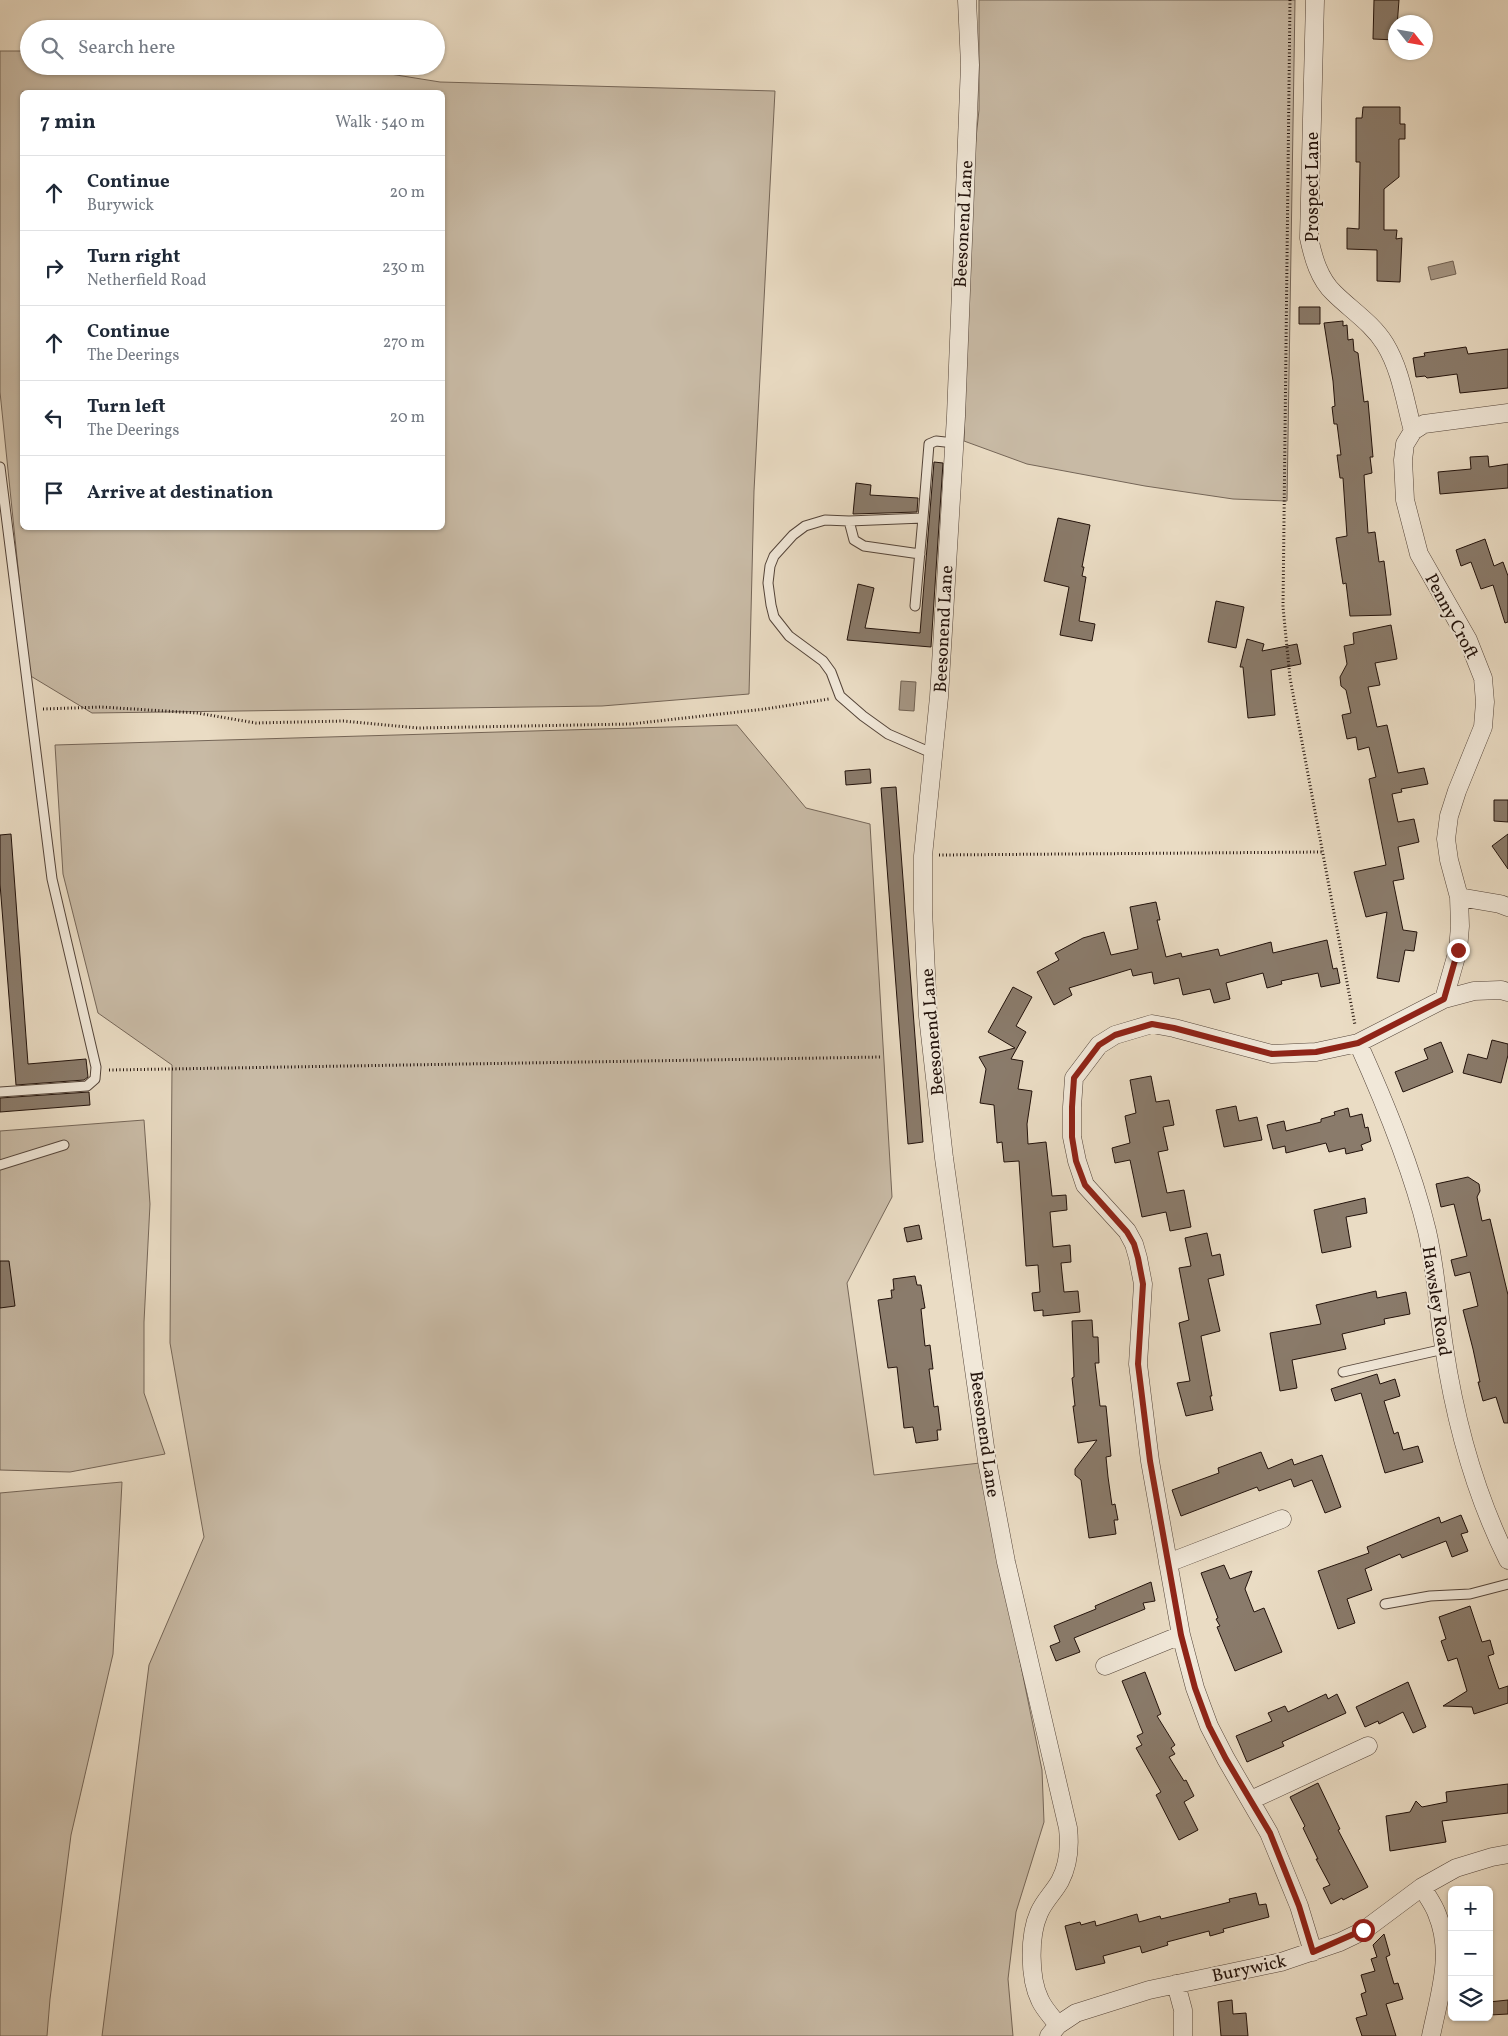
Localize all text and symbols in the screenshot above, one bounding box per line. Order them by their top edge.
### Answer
north arrow [1388,15,1433,60]
search box [20,20,445,75]
icon: search [38,34,66,62]
text: Search here [78,35,175,61]
text: 7 min [40,108,96,137]
text: Walk · 540 m [335,112,425,134]
street label: Prospect Lane [1301,132,1326,242]
street label: Beesonend Lane [949,160,980,288]
text: Continue [87,169,170,195]
icon: ahead [40,179,68,207]
text: 20 m [390,182,425,204]
text: Burywick [87,195,154,217]
text: Turn right [87,244,180,270]
icon: right [40,254,68,282]
text: 230 m [382,257,425,279]
text: Netherfield Road [87,270,207,292]
text: Continue [87,319,170,345]
icon: ahead [40,329,68,357]
text: 270 m [383,332,425,354]
text: The Deerings [87,345,179,367]
text: Turn left [87,394,166,420]
icon: left [40,404,68,432]
text: 20 m [390,407,425,429]
text: The Deerings [87,420,179,442]
icon: arrive [40,479,68,507]
text: Arrive at destination [87,480,273,506]
street label: Beesonend Lane [929,565,960,693]
street label: Penny Croft [1418,570,1484,664]
route end [1447,939,1470,962]
street label: Beesonend Lane [915,967,952,1097]
street label: Hawsley Road [1415,1245,1457,1358]
street label: Beesonend Lane [962,1369,1005,1499]
map controls [1448,1886,1493,2021]
button: + [1448,1886,1493,1931]
route start [1352,1919,1375,1942]
button: − [1448,1931,1493,1976]
street label: Burywick [1210,1949,1289,1990]
button: layers [1448,1976,1493,2021]

